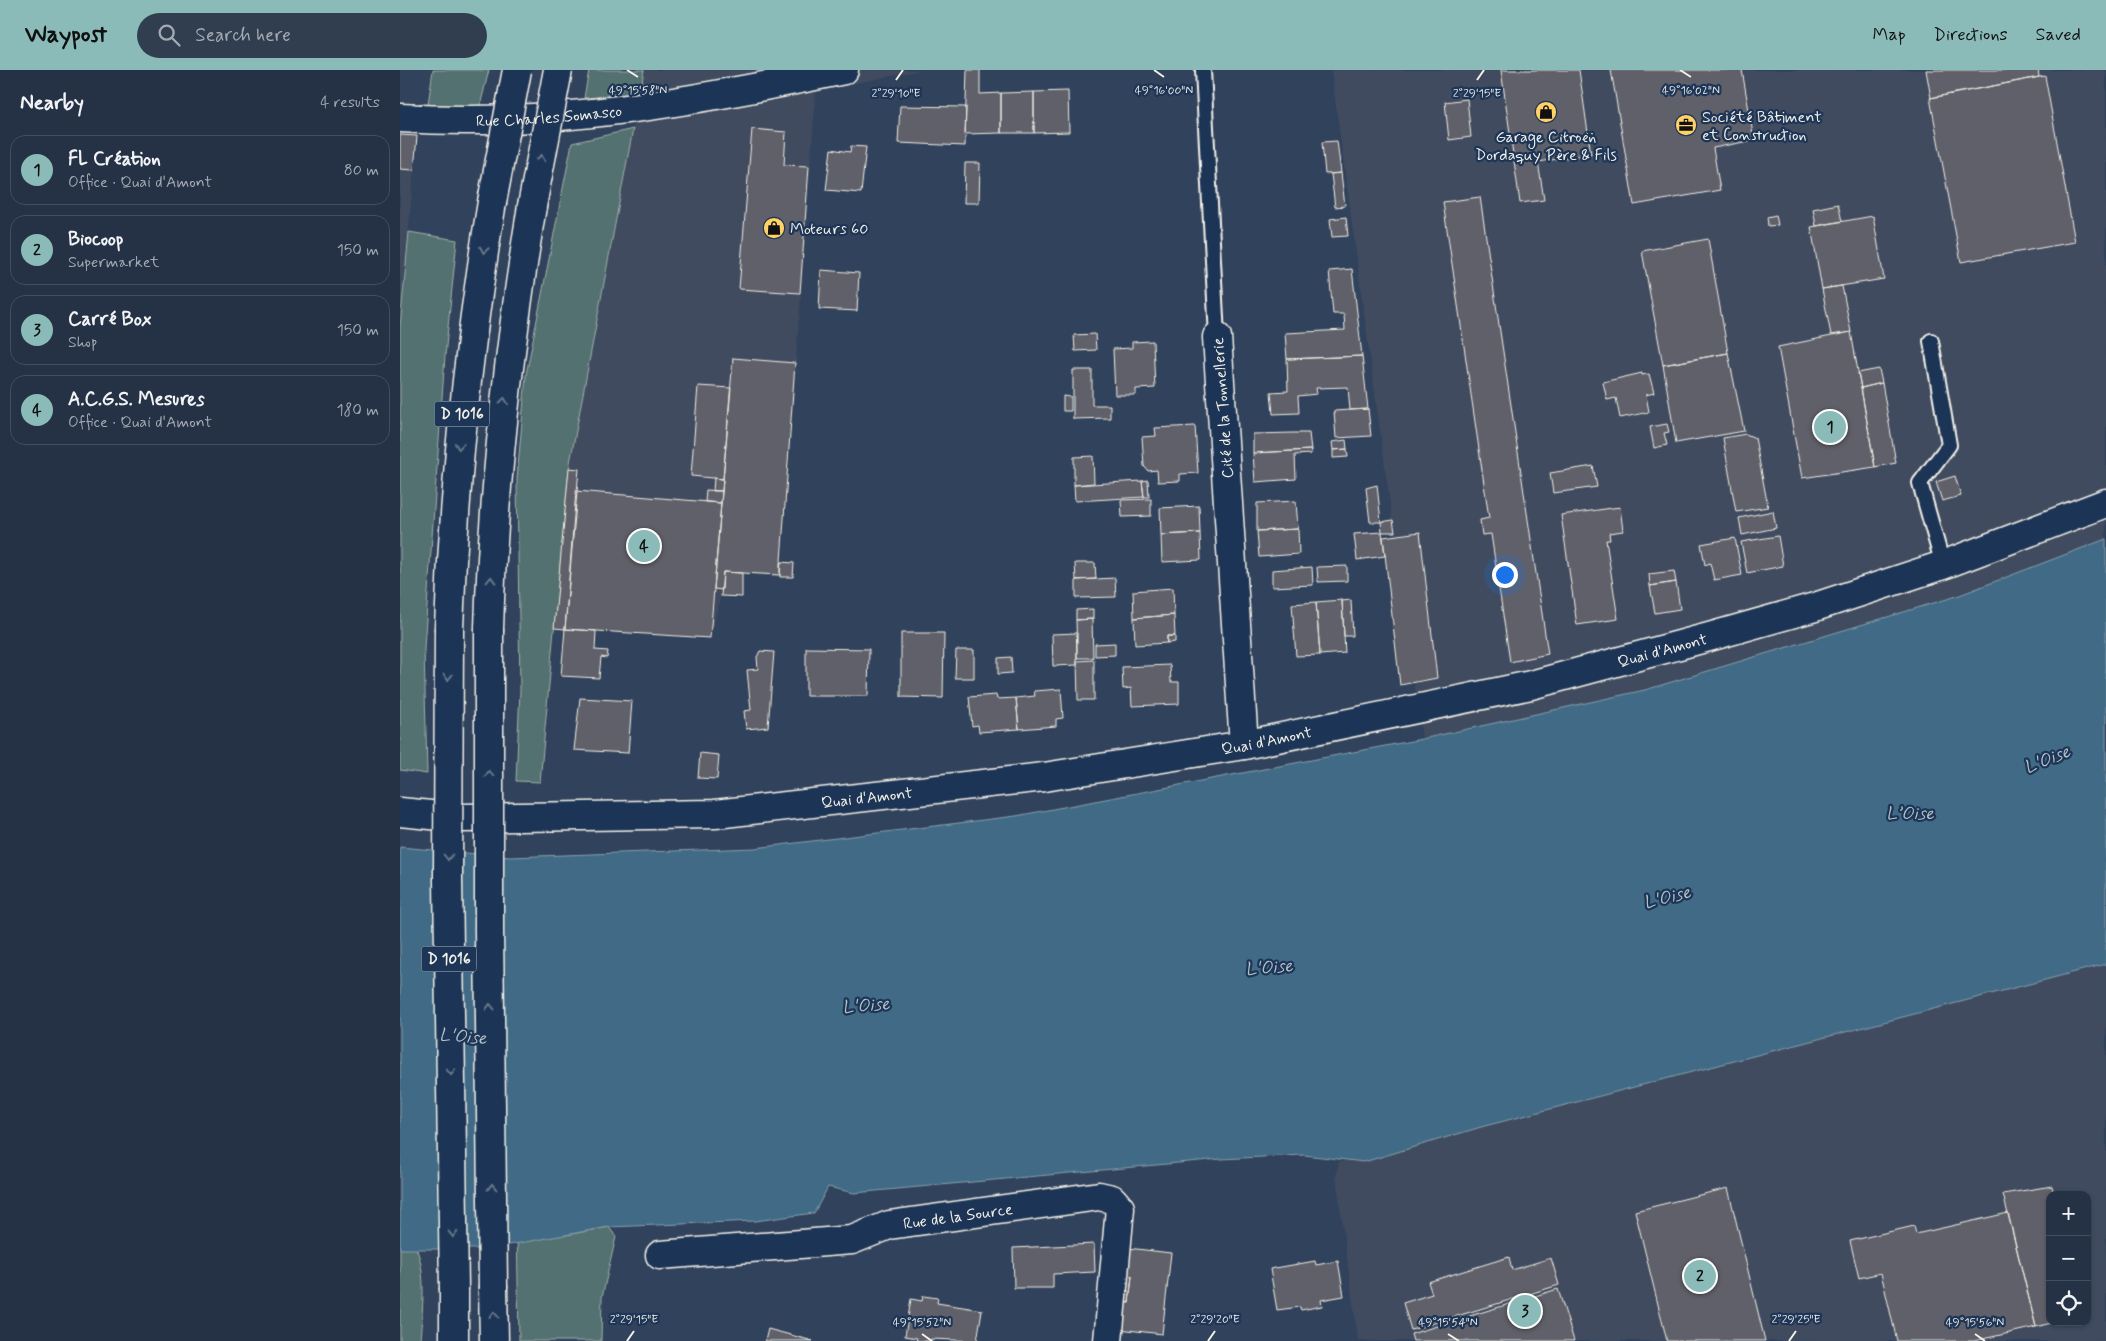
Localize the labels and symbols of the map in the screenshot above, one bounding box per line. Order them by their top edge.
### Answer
text: 49°15'58"N [609,83,667,99]
text: 49°16'00"N [1135,83,1193,99]
text: 49°16'02"N [1662,83,1720,99]
text: 2°29'10"E [871,86,921,102]
text: 2°29'15"E [1453,86,1501,102]
shop icon: Garage Citroën Dordaquy Père & Fils [1534,100,1558,124]
street label: Rue Charles Somasco [476,101,623,132]
place label: Société Bâtiment et Construction [1702,107,1822,146]
office icon: Société Bâtiment et Construction [1674,113,1698,137]
place label: Garage Citroën Dordaquy Père & Fils [1475,127,1617,166]
one-way arrow [535,154,545,163]
shop icon: Moteurs 60 [762,216,786,240]
place label: Moteurs 60 [790,219,868,240]
one-way arrow [479,245,489,254]
street label: Cité de la Tonnellerie [1208,337,1239,479]
one-way arrow [498,397,509,405]
road number: D 1016 [434,402,490,426]
pin: 1 [1814,408,1846,446]
one-way arrow [454,442,465,450]
pin: 4 [628,527,660,565]
your location [1492,562,1518,588]
one-way arrow [485,576,496,584]
street label: Quai d'Amont [1615,629,1710,673]
one-way arrow [443,673,453,681]
street label: Quai d'Amont [1220,722,1314,760]
water label: L'Oise [2021,740,2074,780]
one-way arrow [484,770,494,778]
street label: Quai d'Amont [820,783,914,814]
water label: L’Oise [1886,802,1935,826]
one-way arrow [443,853,453,861]
water label: L'Oise [1641,880,1694,915]
road number: D 1016 [422,946,476,972]
water label: L'Oise [1244,954,1294,982]
water label: L'Oise [841,992,891,1020]
one-way arrow [485,1003,495,1010]
water label: L'Oise [438,1023,488,1051]
one-way arrow [445,1068,456,1076]
one-way arrow [487,1183,497,1190]
street label: Rue de la Source [902,1199,1014,1235]
one-way arrow [448,1230,458,1238]
pin: 2 [1684,1257,1716,1295]
pin: 3 [1509,1292,1541,1330]
one-way arrow [489,1310,499,1318]
text: 2°29'15"E [610,1312,658,1328]
text: 2°29'20"E [1190,1312,1240,1328]
text: 2°29'25"E [1771,1312,1821,1328]
text: 49°15'52"N [893,1315,951,1331]
text: 49°15'54"N [1418,1315,1478,1331]
text: 49°15'56"N [1946,1315,2004,1331]

